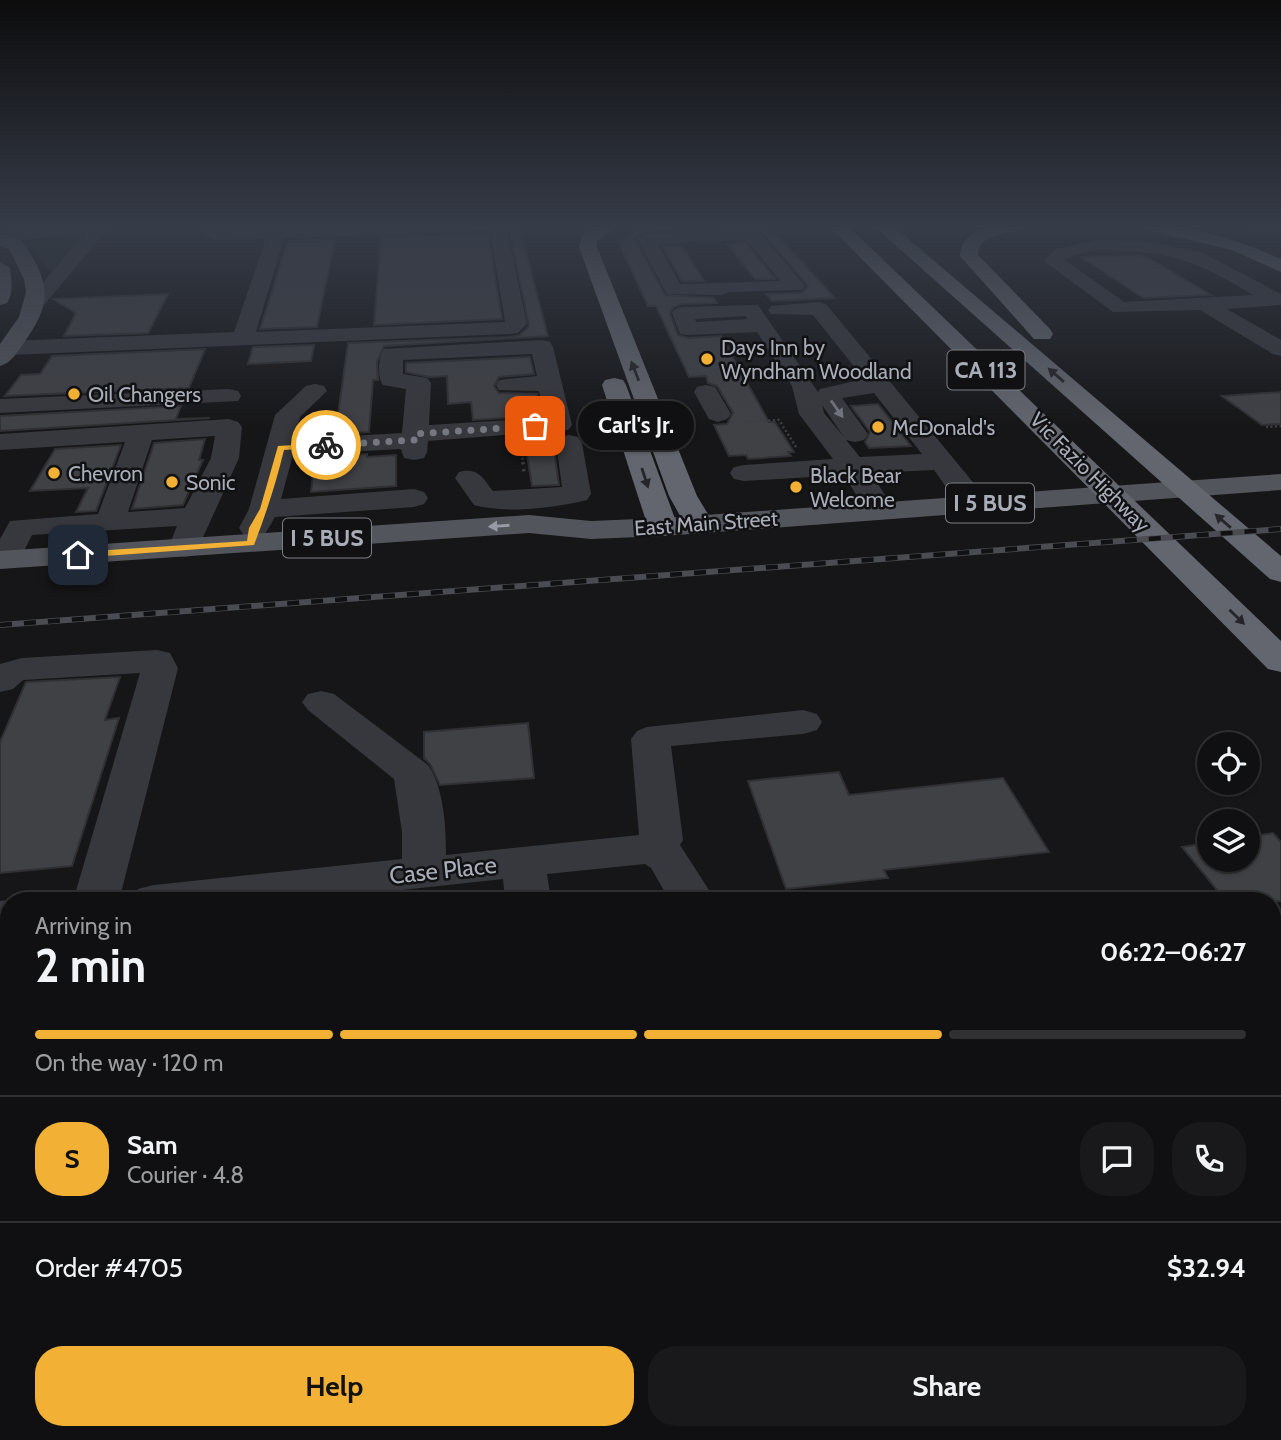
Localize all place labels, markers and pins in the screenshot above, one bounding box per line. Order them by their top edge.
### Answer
place label: Days Inn by Wyndham Woodland [721,335,912,384]
marker: Days Inn by Wyndham Woodland [699,351,715,367]
place label: Oil Changers [88,382,201,407]
marker: Oil Changers [66,386,82,402]
pin [505,396,565,456]
callout: Carl's Jr. [577,402,692,450]
place label: McDonald's [892,415,996,440]
marker: McDonald's [870,419,886,435]
place label: Chevron [68,461,143,486]
place label: Black Bear Welcome [810,463,901,512]
marker: Chevron [46,465,62,481]
place label: Sonic [186,470,236,495]
marker: Sonic [164,474,180,490]
marker: Black Bear Welcome [788,479,804,495]
pin [48,525,108,585]

